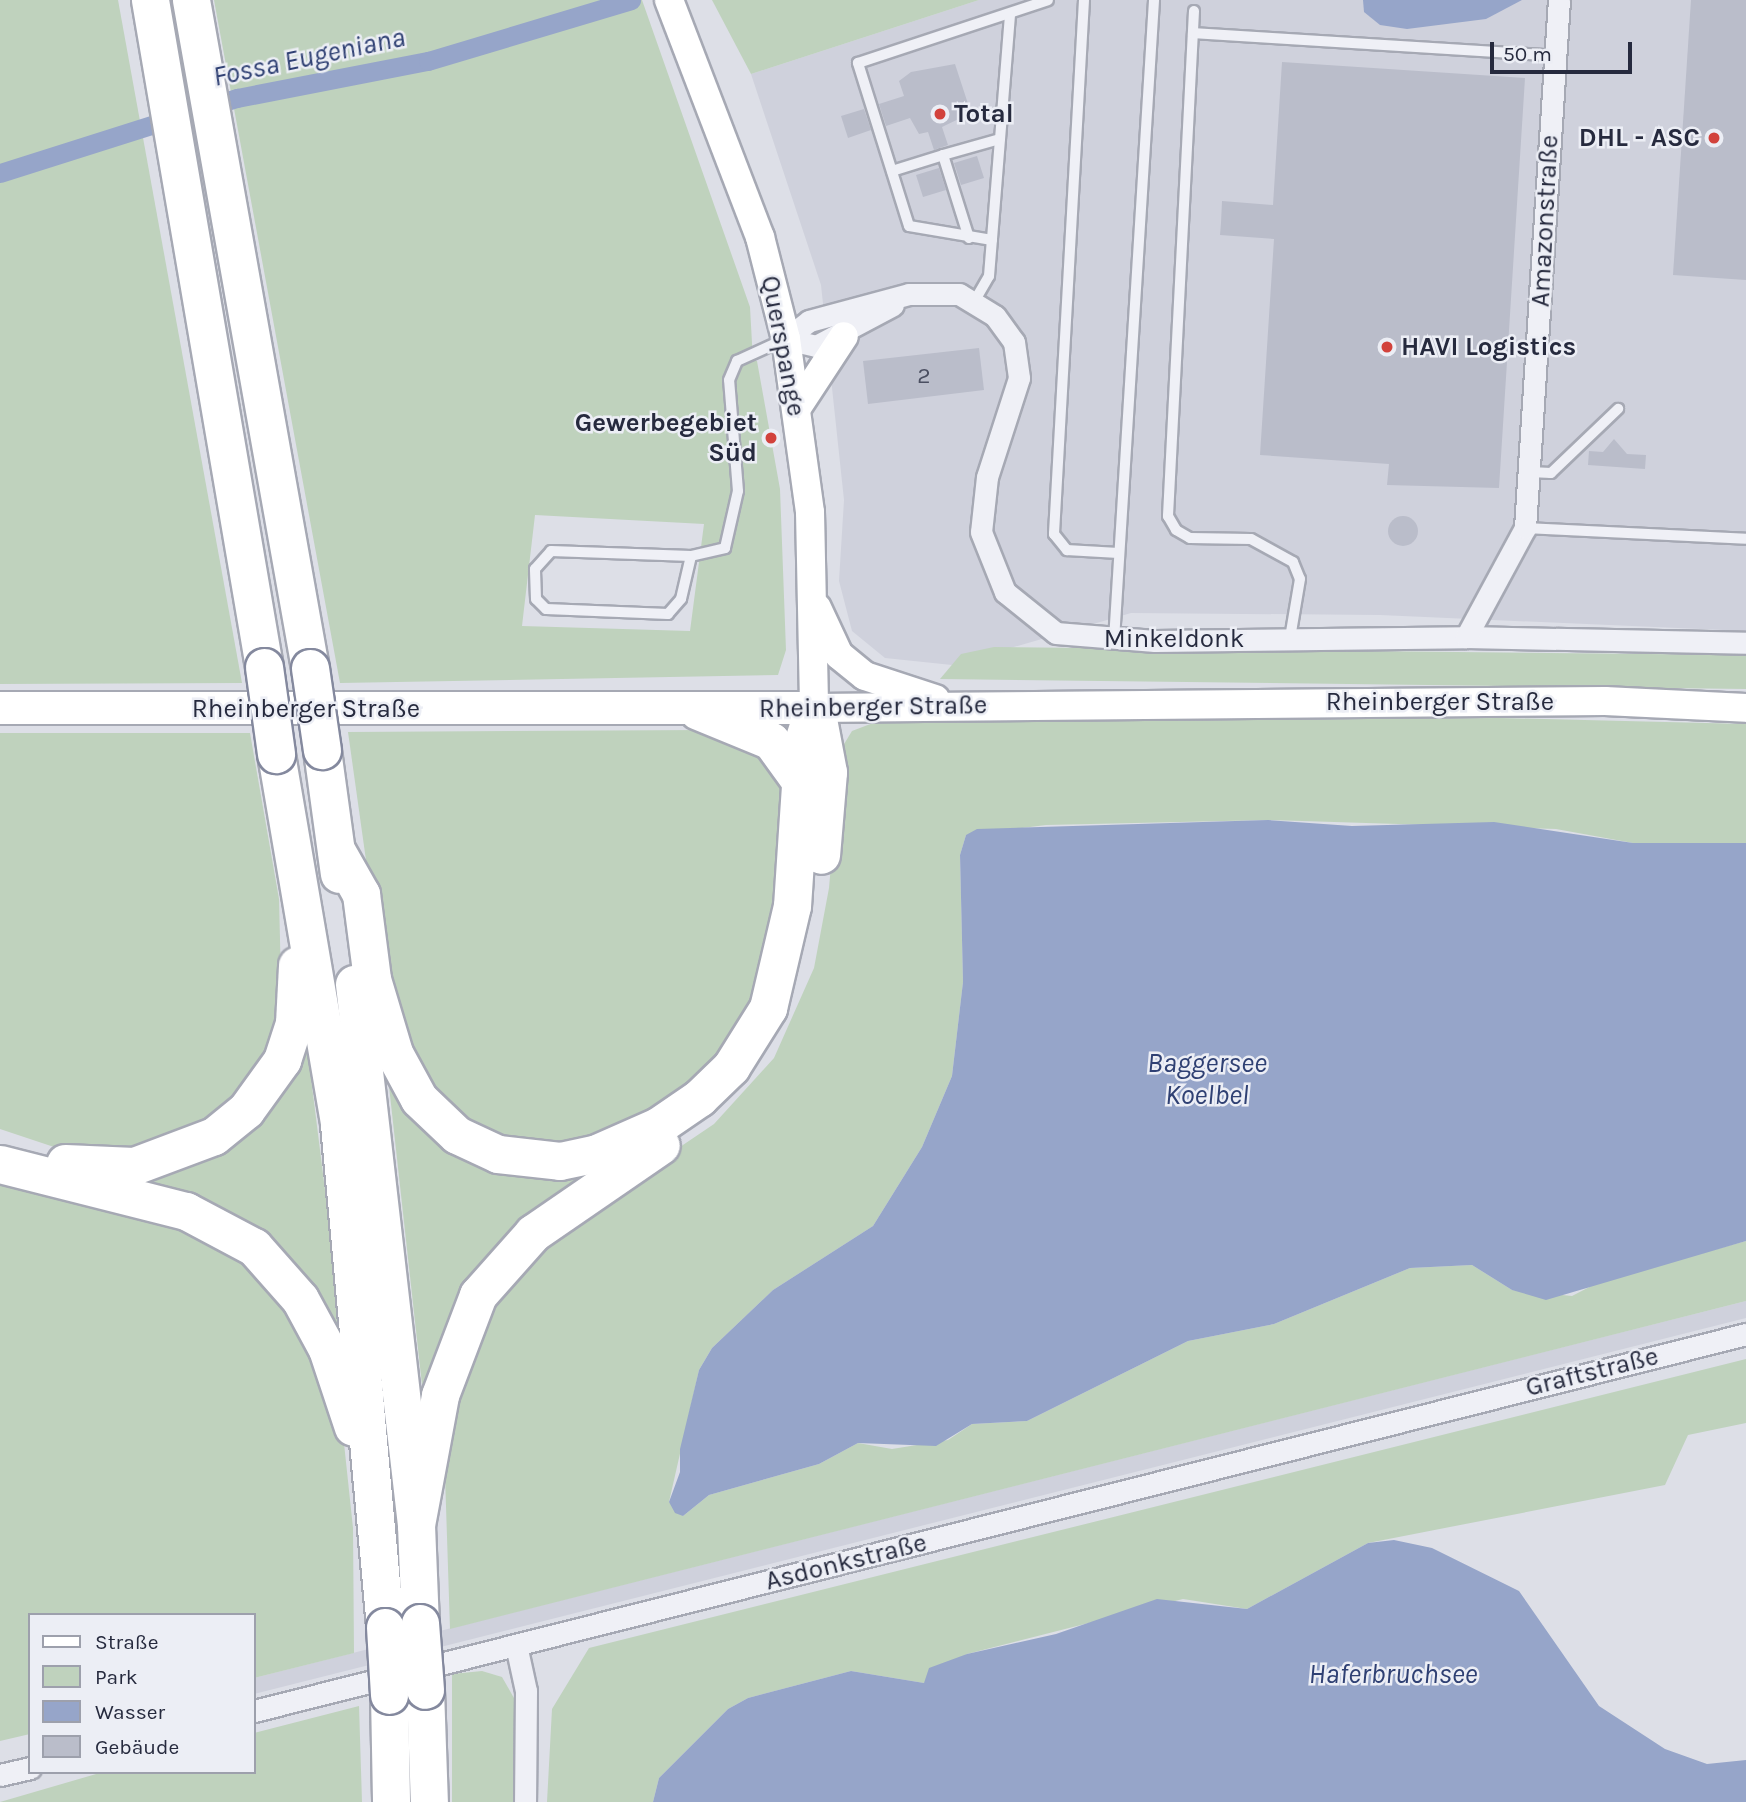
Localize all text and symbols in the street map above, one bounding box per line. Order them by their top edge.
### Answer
water label: Fossa Eugeniana [210,20,408,94]
scale bar [1494,28,1636,72]
text: 50 m [1503,42,1552,66]
place label: Total [954,98,1014,130]
marker: Total [932,106,948,122]
place label: DHL - ASC [1579,122,1700,154]
marker: DHL - ASC [1706,130,1722,146]
street label: Amazonstraße [1525,134,1565,308]
street label: Querspange [754,273,812,419]
place label: HAVI Logistics [1401,331,1576,363]
marker: HAVI Logistics [1379,339,1395,355]
house number: 2 [917,362,931,390]
place label: Gewerbegebiet Süd [575,407,757,468]
marker: Gewerbegebiet Süd [763,430,779,446]
street label: Minkeldonk [1104,623,1244,655]
street label: Rheinberger Straße [1326,686,1554,718]
street label: Rheinberger Straße [759,689,987,725]
street label: Rheinberger Straße [192,693,420,725]
water label: Baggersee Koelbel [1147,1046,1267,1112]
street label: Graftstraße [1522,1340,1662,1404]
street label: Asdonkstraße [762,1527,930,1597]
legend [28,1613,256,1774]
text: Straße [95,1630,158,1654]
water label: Haferbruchsee [1308,1657,1478,1691]
text: Park [95,1665,138,1689]
text: Wasser [95,1700,165,1724]
text: Gebäude [95,1735,179,1759]

